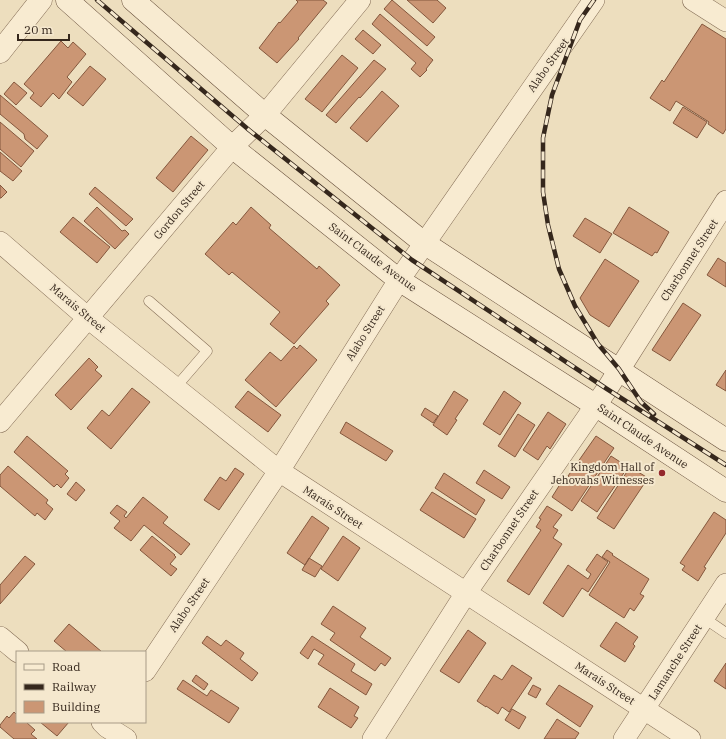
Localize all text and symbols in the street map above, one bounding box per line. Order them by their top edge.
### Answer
scale bar [18,16,69,42]
text: 20 m [24,22,53,37]
street label: Alabo Street [524,35,572,95]
street label: Gordon Street [150,178,208,242]
street label: Charbonnet Street [657,216,721,304]
street label: Saint Claude Avenue [326,219,420,295]
street label: Marais Street [47,281,109,336]
street label: Alabo Street [342,302,388,363]
street label: Saint Claude Avenue [595,400,691,472]
place label: Kingdom Hall of Jehovahs Witnesses [551,460,655,487]
marker: Kingdom Hall of Jehovahs Witnesses [657,468,667,478]
street label: Marais Street [300,482,366,532]
street label: Charbonnet Street [477,487,541,573]
street label: Alabo Street [166,575,212,635]
street label: Lamanche Street [645,621,705,703]
legend [16,651,146,723]
street label: Marais Street [572,658,638,708]
text: Road [52,659,81,674]
text: Railway [52,679,97,694]
text: Building [52,699,100,714]

